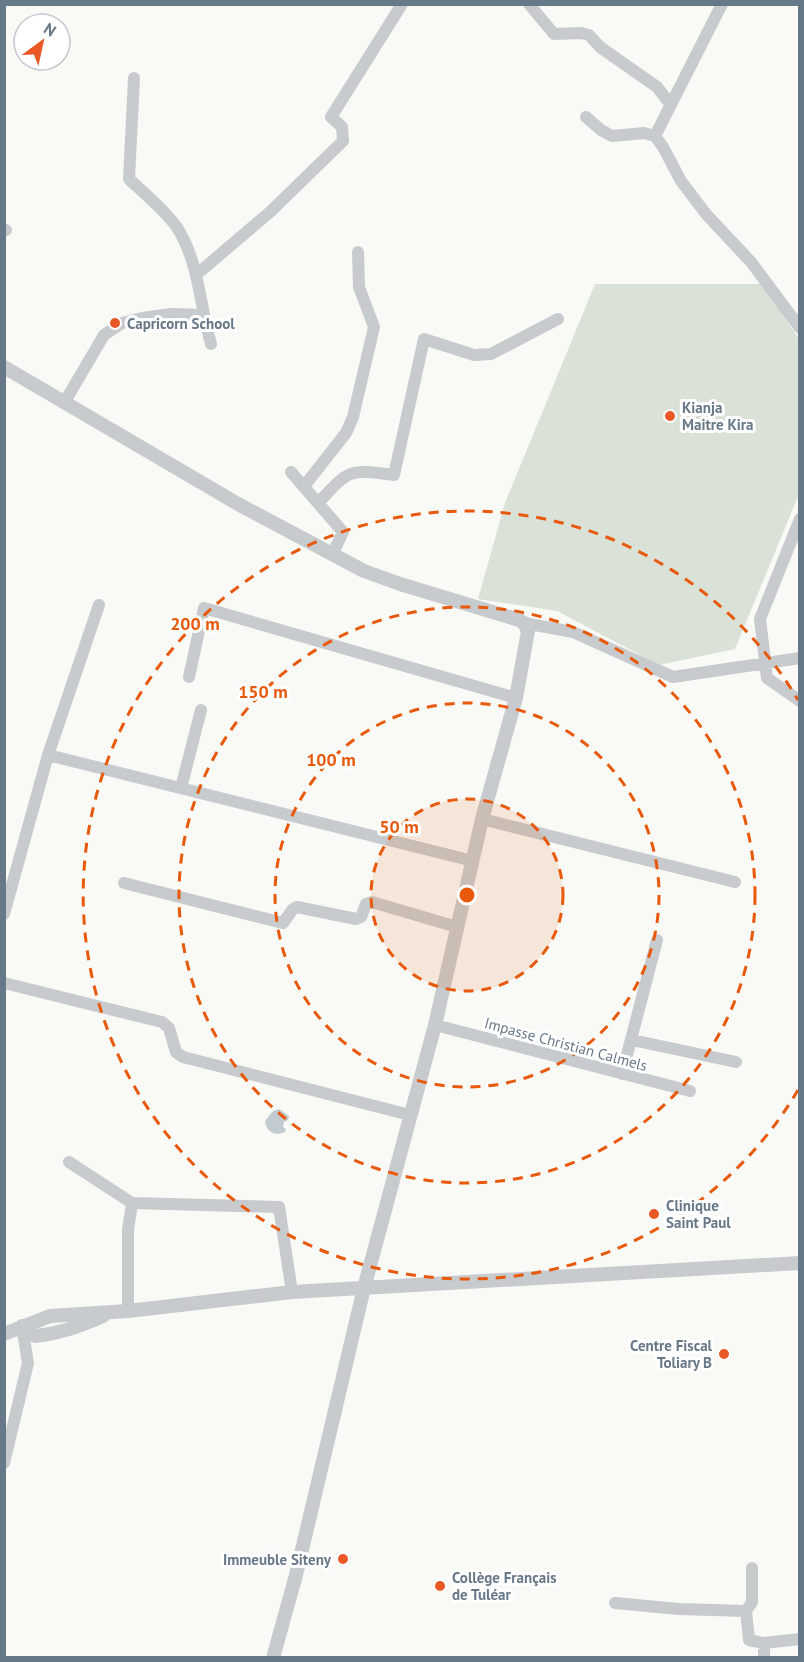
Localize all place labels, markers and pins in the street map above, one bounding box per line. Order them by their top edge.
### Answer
place label: Capricorn School [127,314,235,333]
marker: Capricorn School [108,316,122,330]
place label: Kianja Maitre Kira [682,398,753,434]
marker: Kianja Maitre Kira [663,409,677,423]
centre of rings [457,885,477,905]
place label: Clinique Saint Paul [666,1196,731,1232]
marker: Clinique Saint Paul [647,1207,661,1221]
place label: Centre Fiscal Toliary B [630,1336,713,1372]
marker: Centre Fiscal Toliary B [717,1347,731,1361]
place label: Immeuble Siteny [223,1550,332,1569]
marker: Immeuble Siteny [336,1552,350,1566]
place label: Collège Français de Tuléar [452,1568,557,1604]
marker: Collège Français de Tuléar [433,1579,447,1593]

